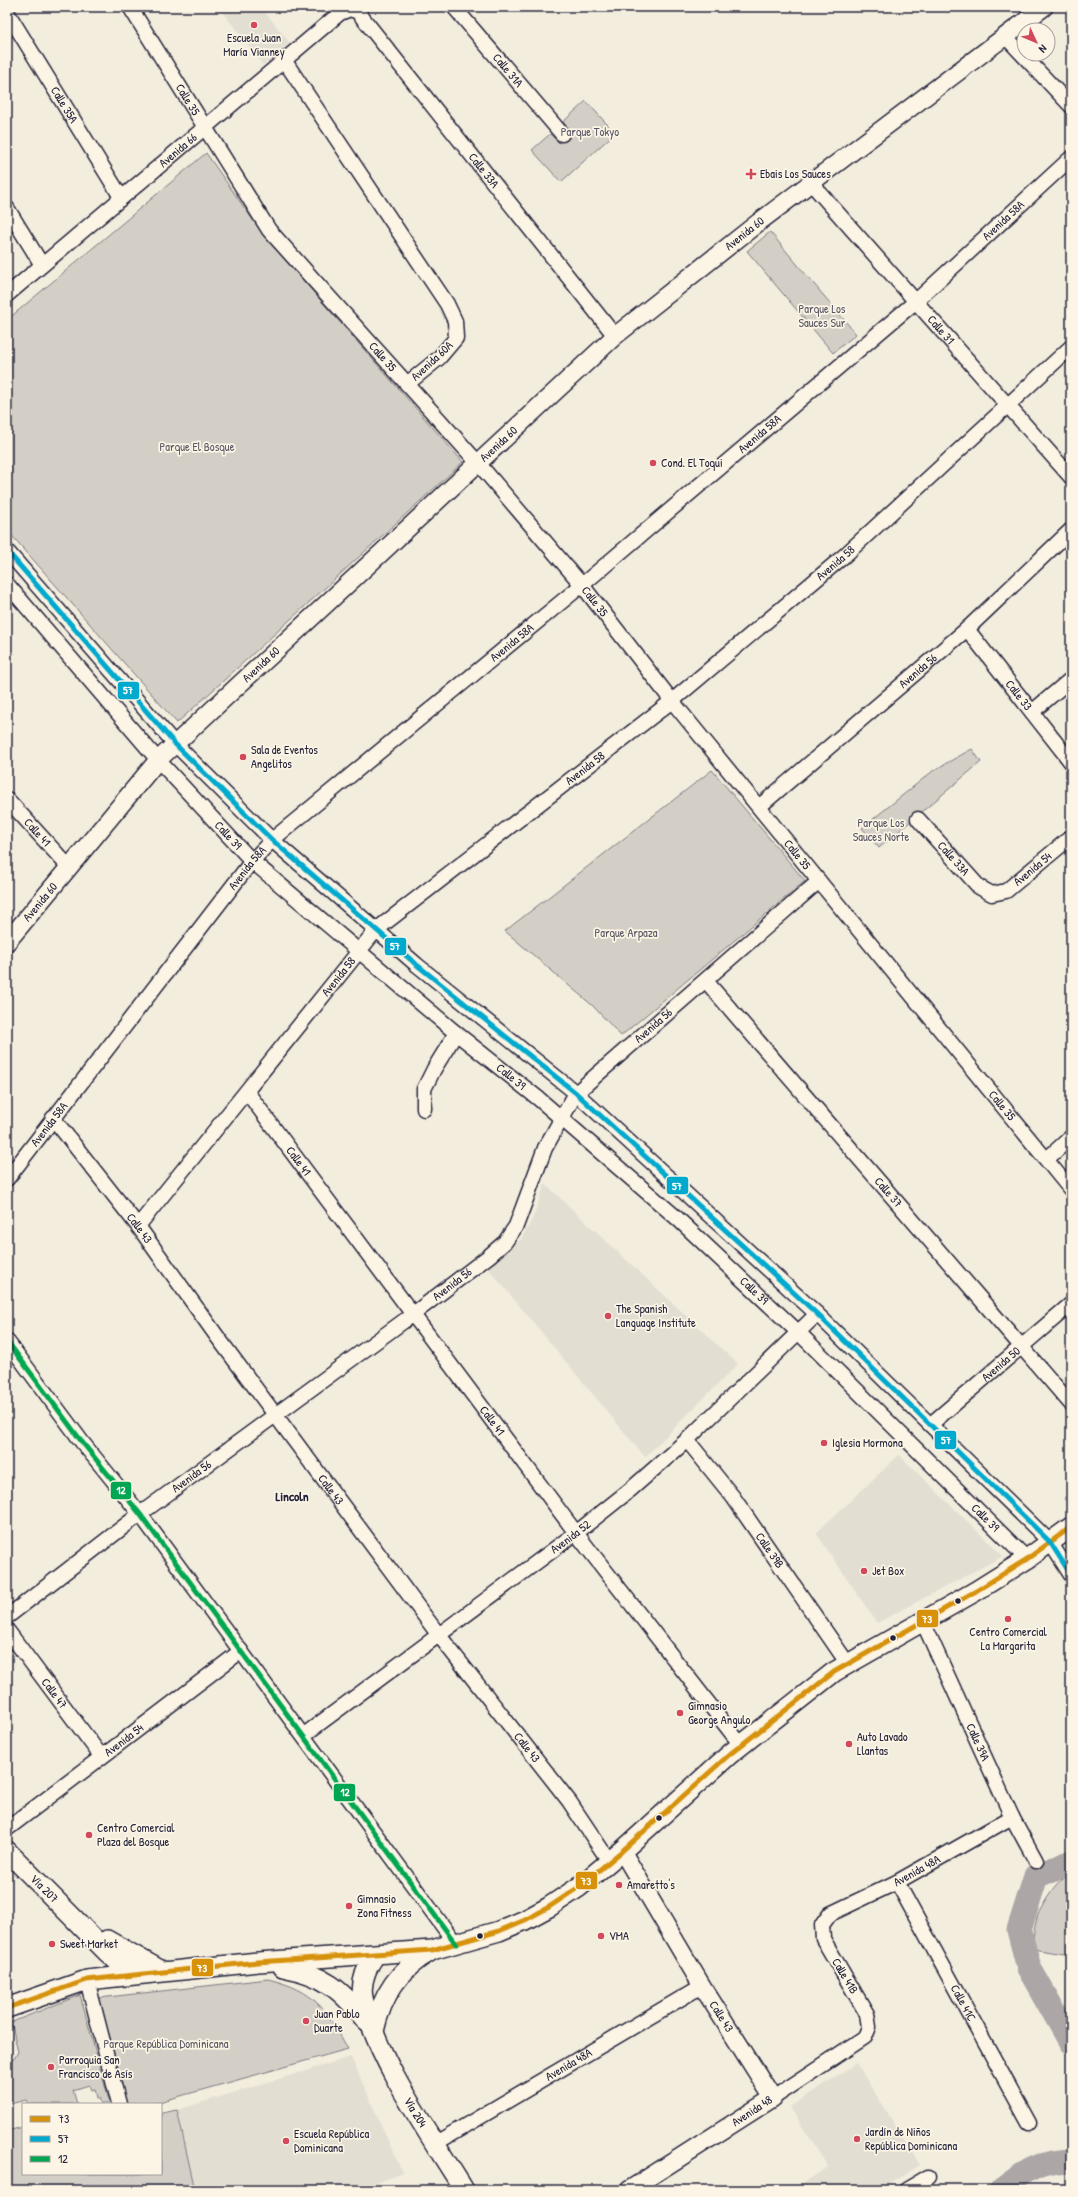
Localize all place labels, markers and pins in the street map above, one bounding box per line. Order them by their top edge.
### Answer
marker: Escuela Juan María Vianney [249,20,259,30]
place label: Escuela Juan María Vianney [223,29,285,60]
place label: Ebais Los Sauces [760,165,831,182]
marker: Ebais Los Sauces [745,168,757,180]
place label: Cond. El Toqui [661,454,723,471]
marker: Cond. El Toqui [648,458,658,468]
place label: Sala de Eventos Angelitos [251,741,318,772]
marker: Sala de Eventos Angelitos [238,752,248,762]
place label: The Spanish Language Institute [616,1300,696,1331]
marker: The Spanish Language Institute [603,1311,613,1321]
place label: Iglesia Mormona [832,1434,903,1451]
marker: Iglesia Mormona [819,1438,829,1448]
place label: Jet Box [872,1562,904,1579]
marker: Jet Box [859,1566,869,1576]
unlabelled marker [953,1596,963,1606]
marker: Centro Comercial La Margarita [1003,1614,1013,1624]
place label: Centro Comercial La Margarita [969,1623,1047,1654]
unlabelled marker [888,1633,898,1643]
place label: Gimnasio George Angulo [688,1697,750,1728]
marker: Gimnasio George Angulo [675,1708,685,1718]
place label: Auto Lavado Llantas [857,1728,908,1759]
marker: Auto Lavado Llantas [844,1739,854,1749]
unlabelled marker [654,1813,664,1823]
place label: Centro Comercial Plaza del Bosque [97,1819,175,1850]
marker: Centro Comercial Plaza del Bosque [84,1830,94,1840]
place label: Amaretto's [627,1876,675,1893]
marker: Amaretto's [614,1880,624,1890]
place label: Gimnasio Zona Fitness [357,1890,412,1921]
marker: Gimnasio Zona Fitness [344,1901,354,1911]
place label: VMA [609,1927,629,1944]
unlabelled marker [475,1931,485,1941]
marker: VMA [596,1931,606,1941]
place label: Sweet Market [60,1935,119,1952]
marker: Sweet Market [47,1939,57,1949]
place label: Juan Pablo Duarte [314,2005,360,2036]
marker: Juan Pablo Duarte [301,2016,311,2026]
place label: Parroquia San Francisco de Asís [58,2051,133,2082]
marker: Parroquia San Francisco de Asís [46,2062,56,2072]
place label: Jardín de Niños República Dominicana [865,2123,957,2154]
place label: Escuela República Dominicana [294,2125,369,2156]
marker: Jardín de Niños República Dominicana [852,2134,862,2144]
marker: Escuela República Dominicana [281,2136,291,2146]

